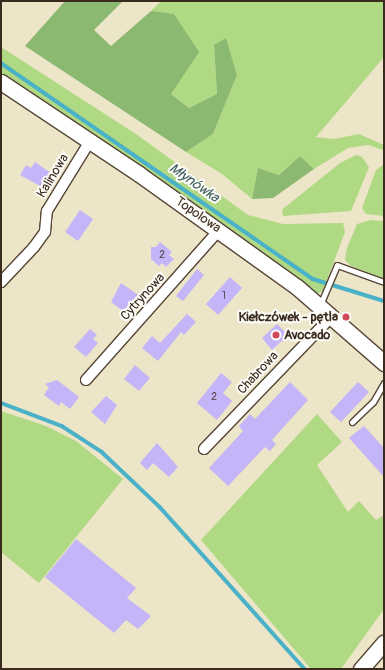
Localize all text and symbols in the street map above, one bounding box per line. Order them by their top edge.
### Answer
street label: Kalinowa [34,151,72,201]
water label: Młynówka [166,160,222,206]
street label: Topolowa [172,194,224,236]
house number: 2 [159,248,165,262]
street label: Cytrynowa [118,270,168,324]
house number: 1 [222,289,226,303]
place label: Kiełczówek - pętla [238,309,338,325]
marker: Kiełczówek - pętla [341,312,351,322]
place label: Avocado [284,327,330,343]
marker: Avocado [271,330,281,340]
street label: Chabrowa [234,348,282,398]
house number: 2 [211,390,217,404]

